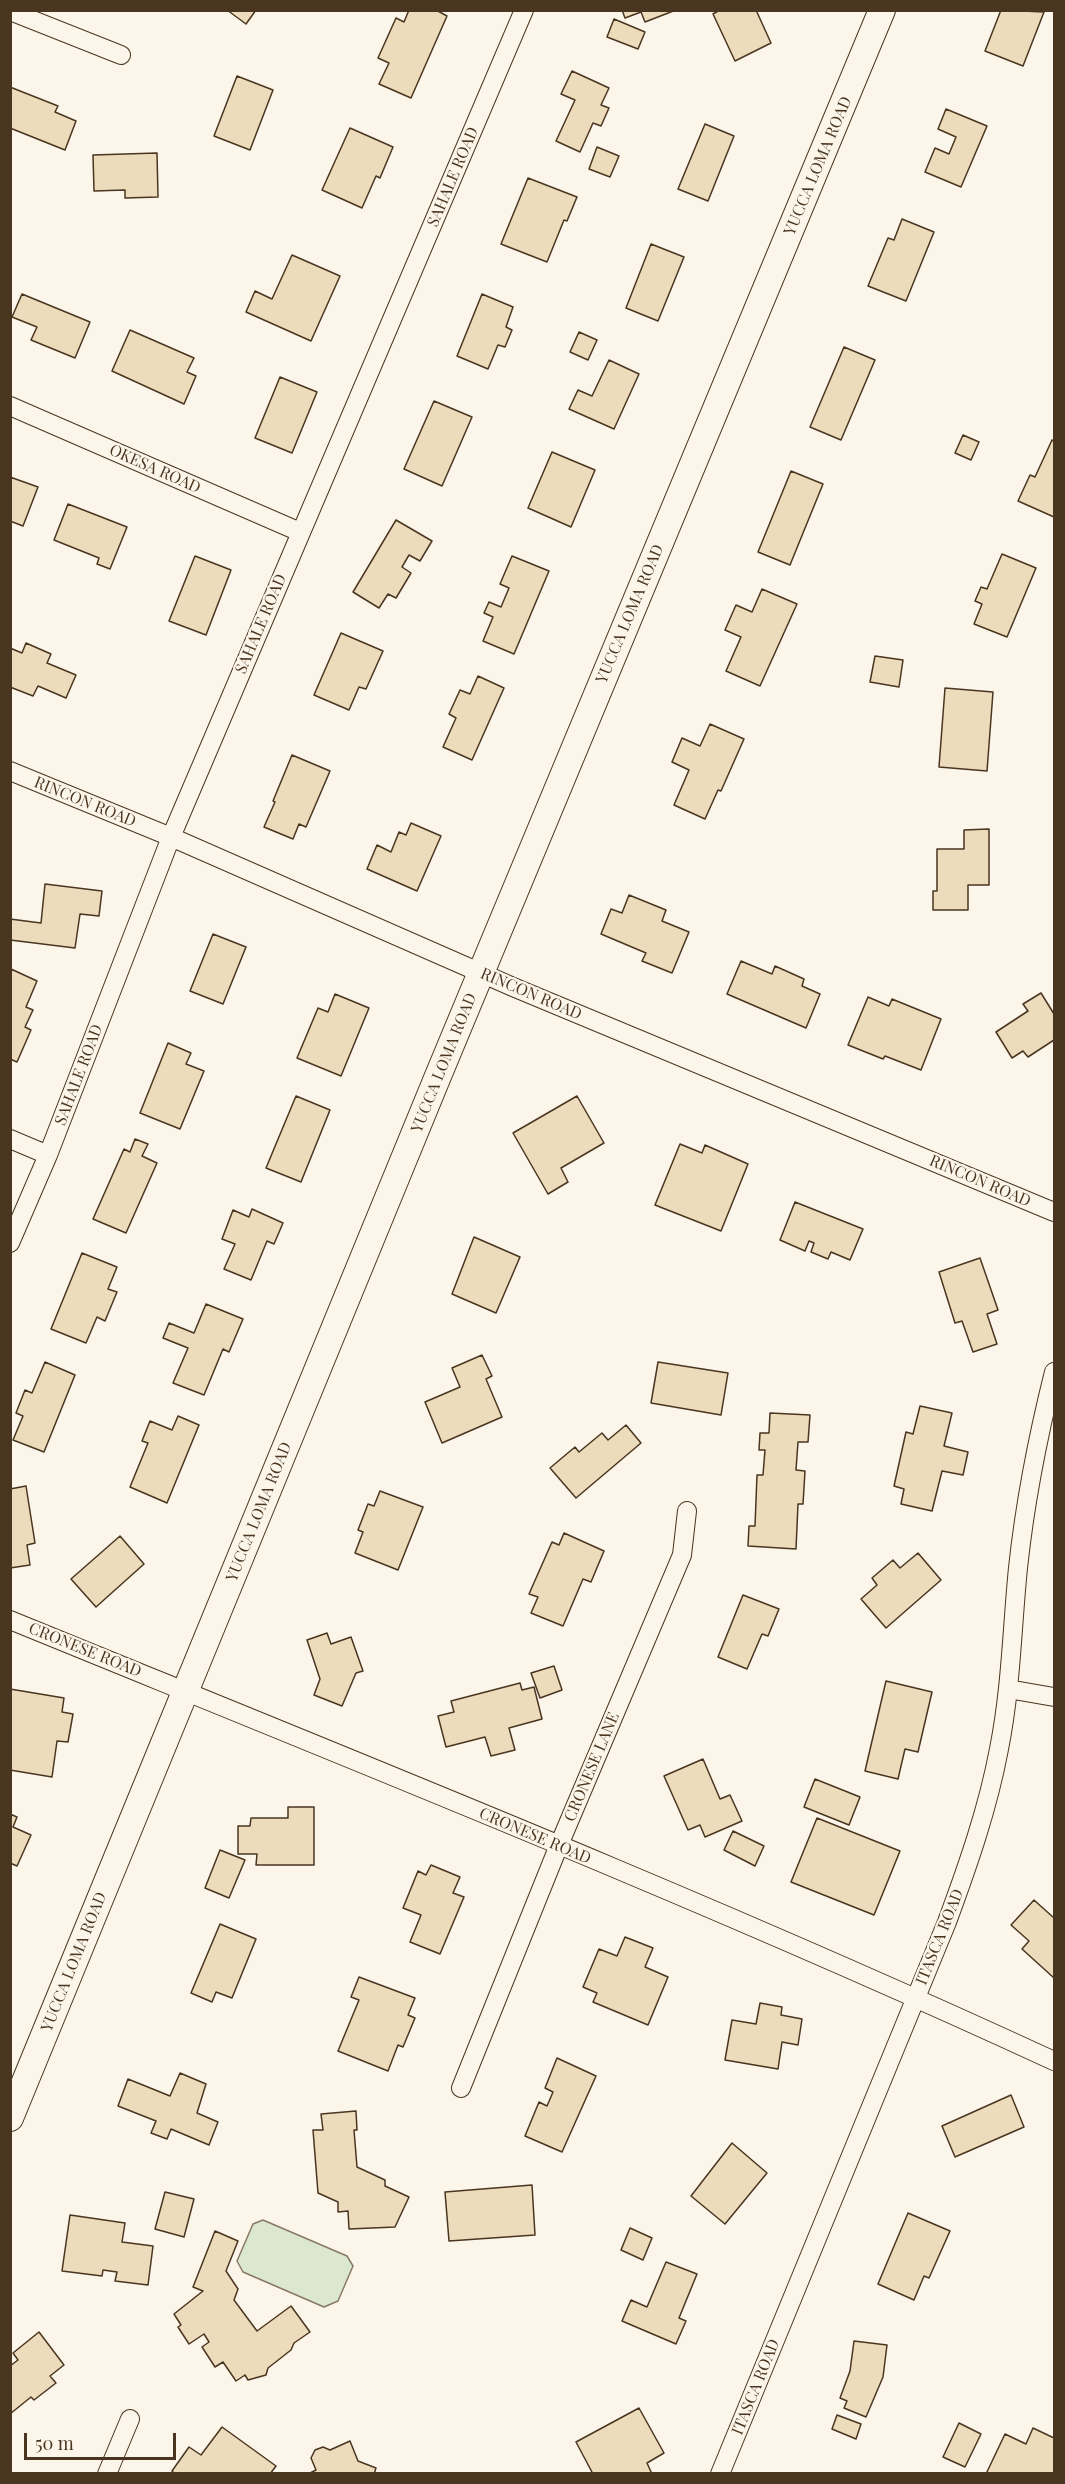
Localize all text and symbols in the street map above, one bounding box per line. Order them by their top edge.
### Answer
street label: YUCCA LOMA ROAD [780,94,856,238]
street label: SAHALE ROAD [423,124,483,230]
street label: OKESA ROAD [106,440,204,498]
street label: YUCCA LOMA ROAD [592,542,668,686]
street label: SAHALE ROAD [231,571,291,677]
street label: RINCON ROAD [31,773,139,831]
street label: RINCON ROAD [477,964,585,1024]
street label: YUCCA LOMA ROAD [407,990,481,1136]
street label: SAHALE ROAD [51,1022,107,1128]
street label: RINCON ROAD [926,1151,1034,1211]
street label: YUCCA LOMA ROAD [222,1439,296,1585]
street label: CRONESE ROAD [26,1619,144,1681]
street label: CRONESE LANE [560,1710,624,1824]
street label: CRONESE ROAD [476,1804,594,1868]
street label: ITASCA ROAD [912,1886,968,1988]
street label: YUCCA LOMA ROAD [37,1889,111,2035]
street label: ITASCA ROAD [728,2336,784,2438]
scale bar [27,2421,178,2459]
text: 50 m [35,2431,74,2455]

